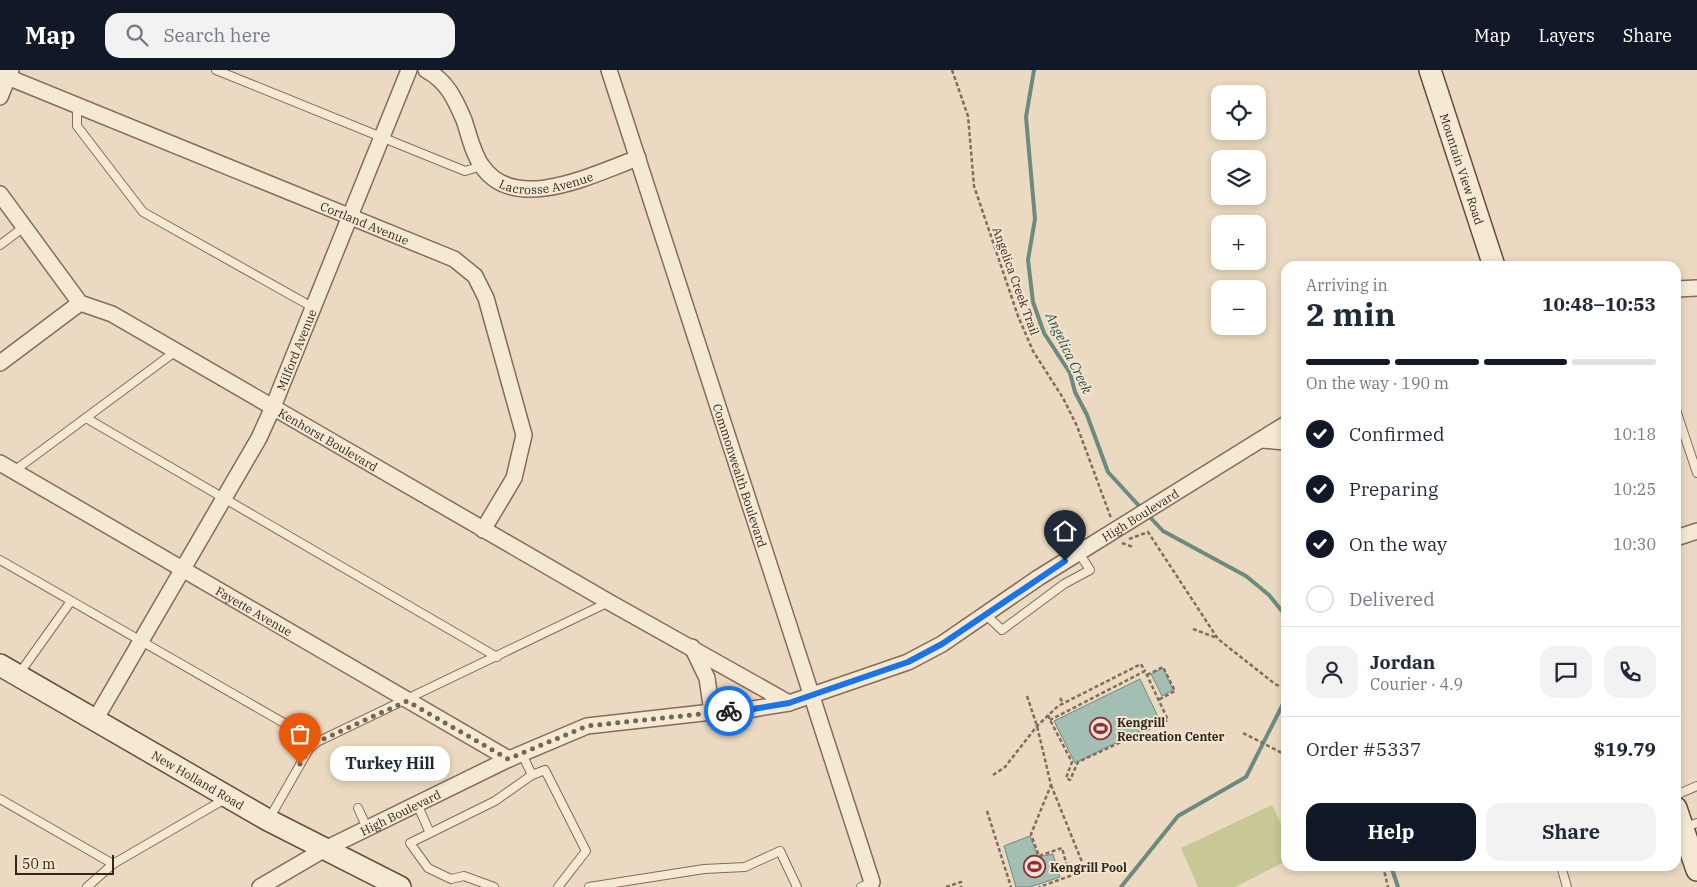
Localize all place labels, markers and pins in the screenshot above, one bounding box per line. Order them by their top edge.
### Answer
pin [1044,510,1086,561]
pin [279,713,321,764]
place label: Kengrill Recreation Center [1117,715,1225,744]
sports icon: Kengrill Recreation Center [1089,717,1113,741]
callout: Turkey Hill [330,746,450,782]
sports icon: Kengrill Pool [1022,855,1046,879]
place label: Kengrill Pool [1050,860,1127,875]

